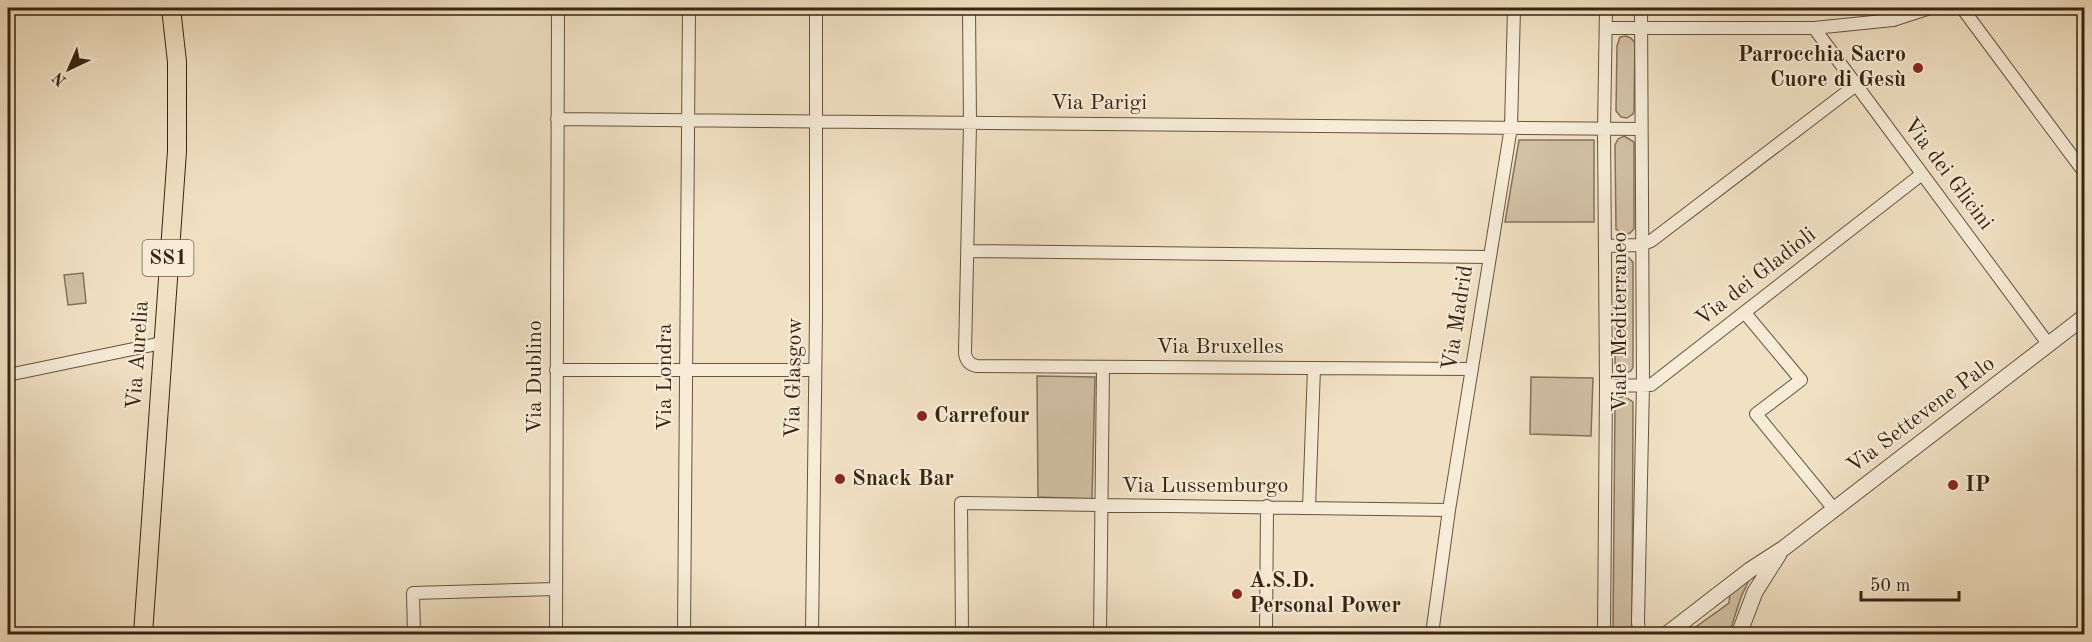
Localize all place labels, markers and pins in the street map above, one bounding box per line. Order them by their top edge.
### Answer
place label: Parrocchia Sacro Cuore di Gesù [1738,44,1906,91]
marker: Parrocchia Sacro Cuore di Gesù [1911,61,1925,75]
place label: Carrefour [934,405,1030,427]
marker: Carrefour [915,409,929,423]
place label: Snack Bar [852,468,954,490]
marker: Snack Bar [833,472,847,486]
place label: IP [1965,474,1990,496]
marker: IP [1946,478,1960,492]
place label: A.S.D. Personal Power [1249,570,1401,617]
marker: A.S.D. Personal Power [1230,587,1244,601]

